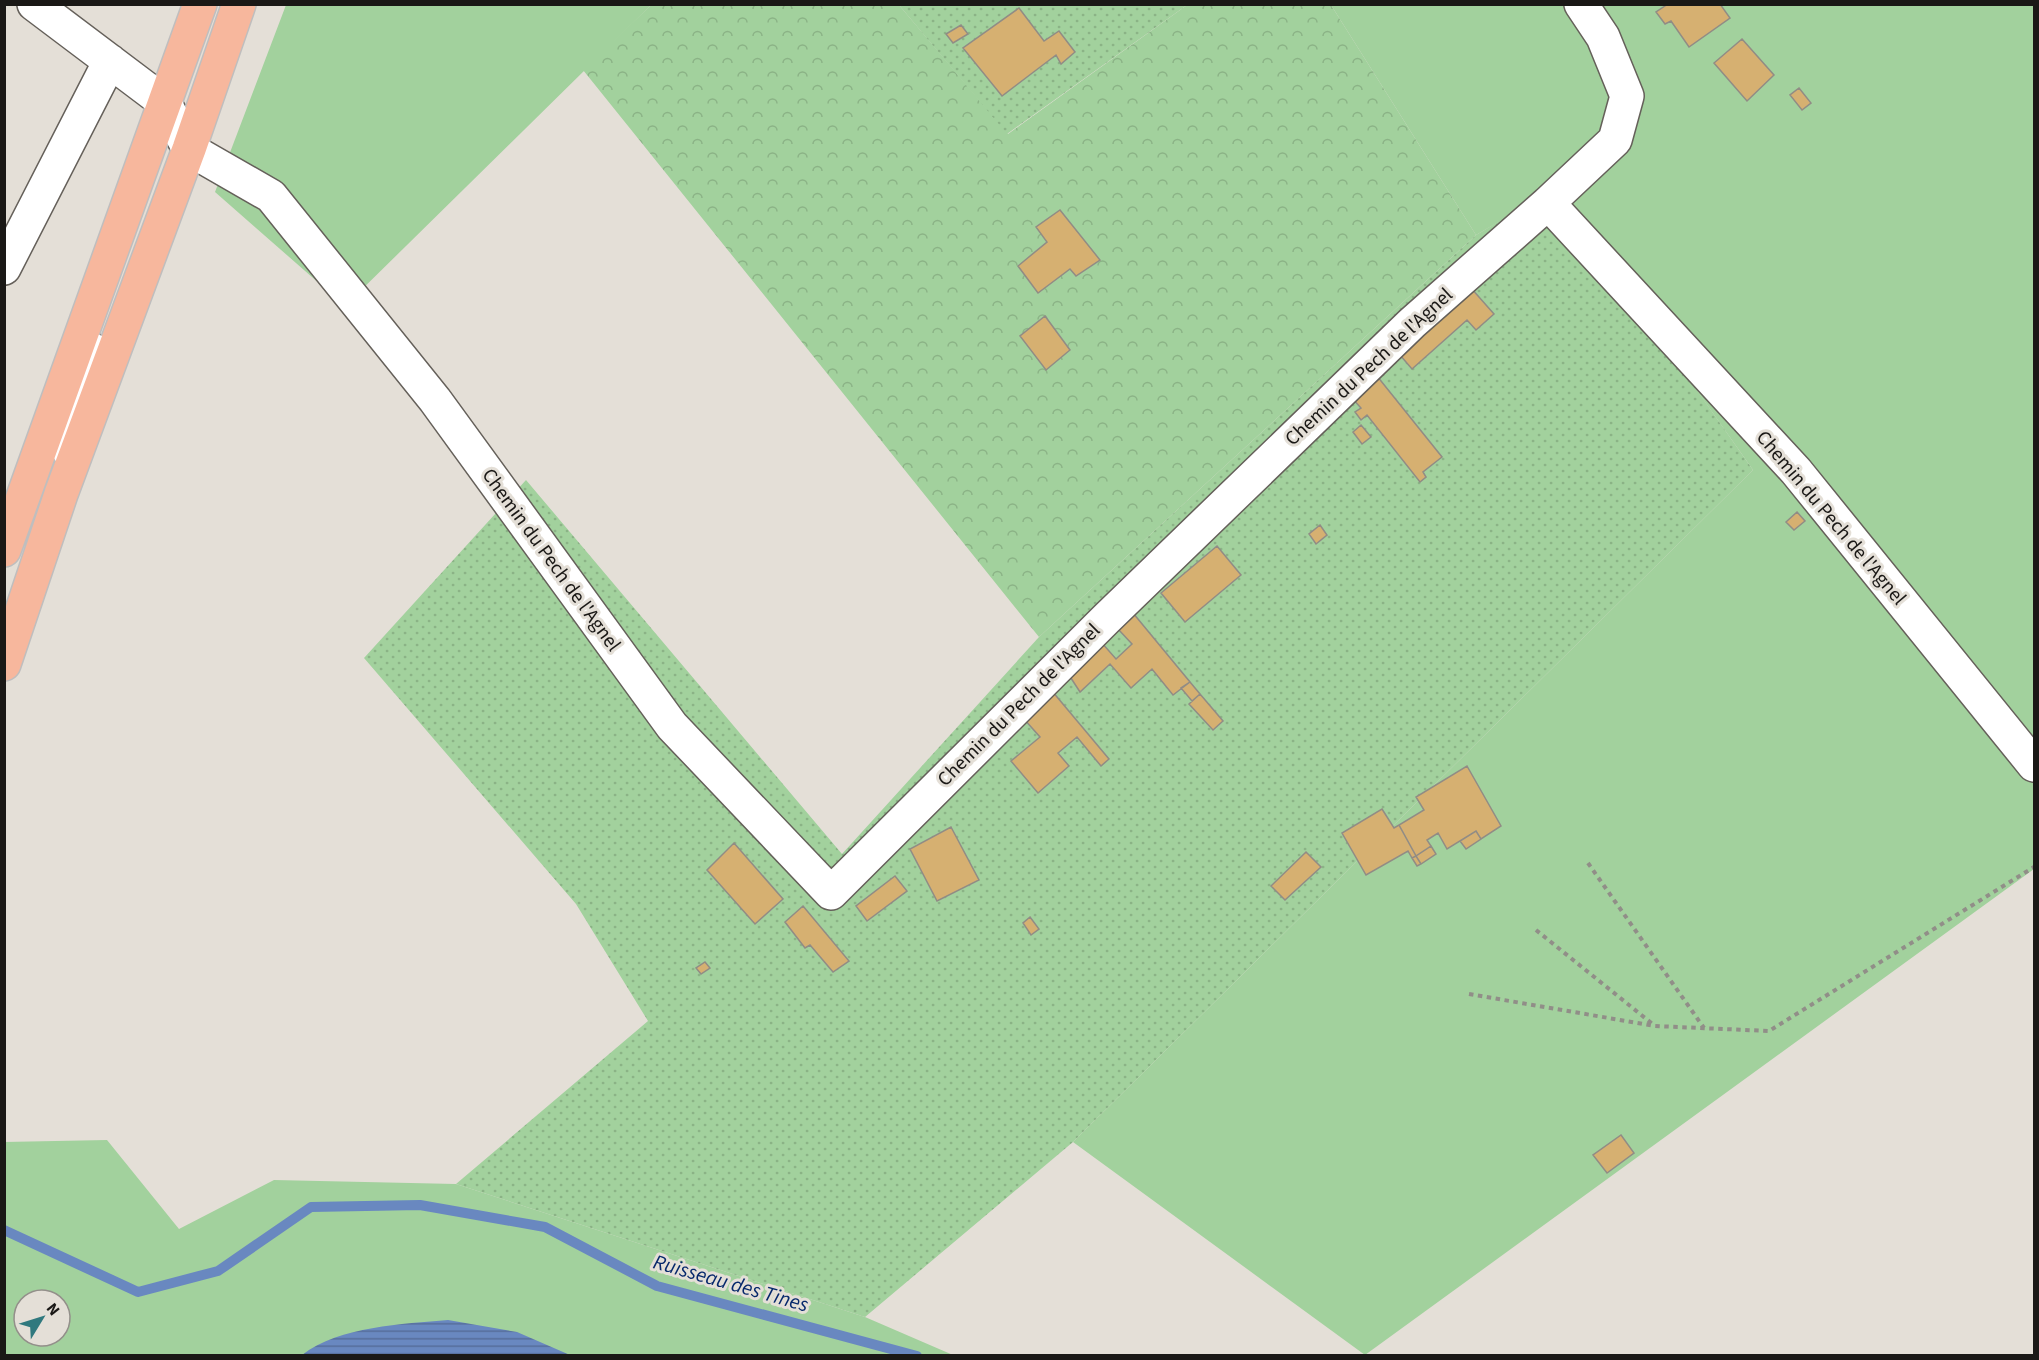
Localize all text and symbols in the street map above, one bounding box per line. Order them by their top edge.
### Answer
street label: Chemin du Pech de l'Agnel [1279,282,1459,452]
street label: Chemin du Pech de l'Agnel [1749,425,1913,611]
street label: Chemin du Pech de l'Agnel [475,463,627,657]
street label: Chemin du Pech de l'Agnel [931,617,1107,793]
water label: Ruisseau des Tines [650,1247,812,1319]
north arrow [12,1288,72,1348]
text: N [41,1298,65,1320]

